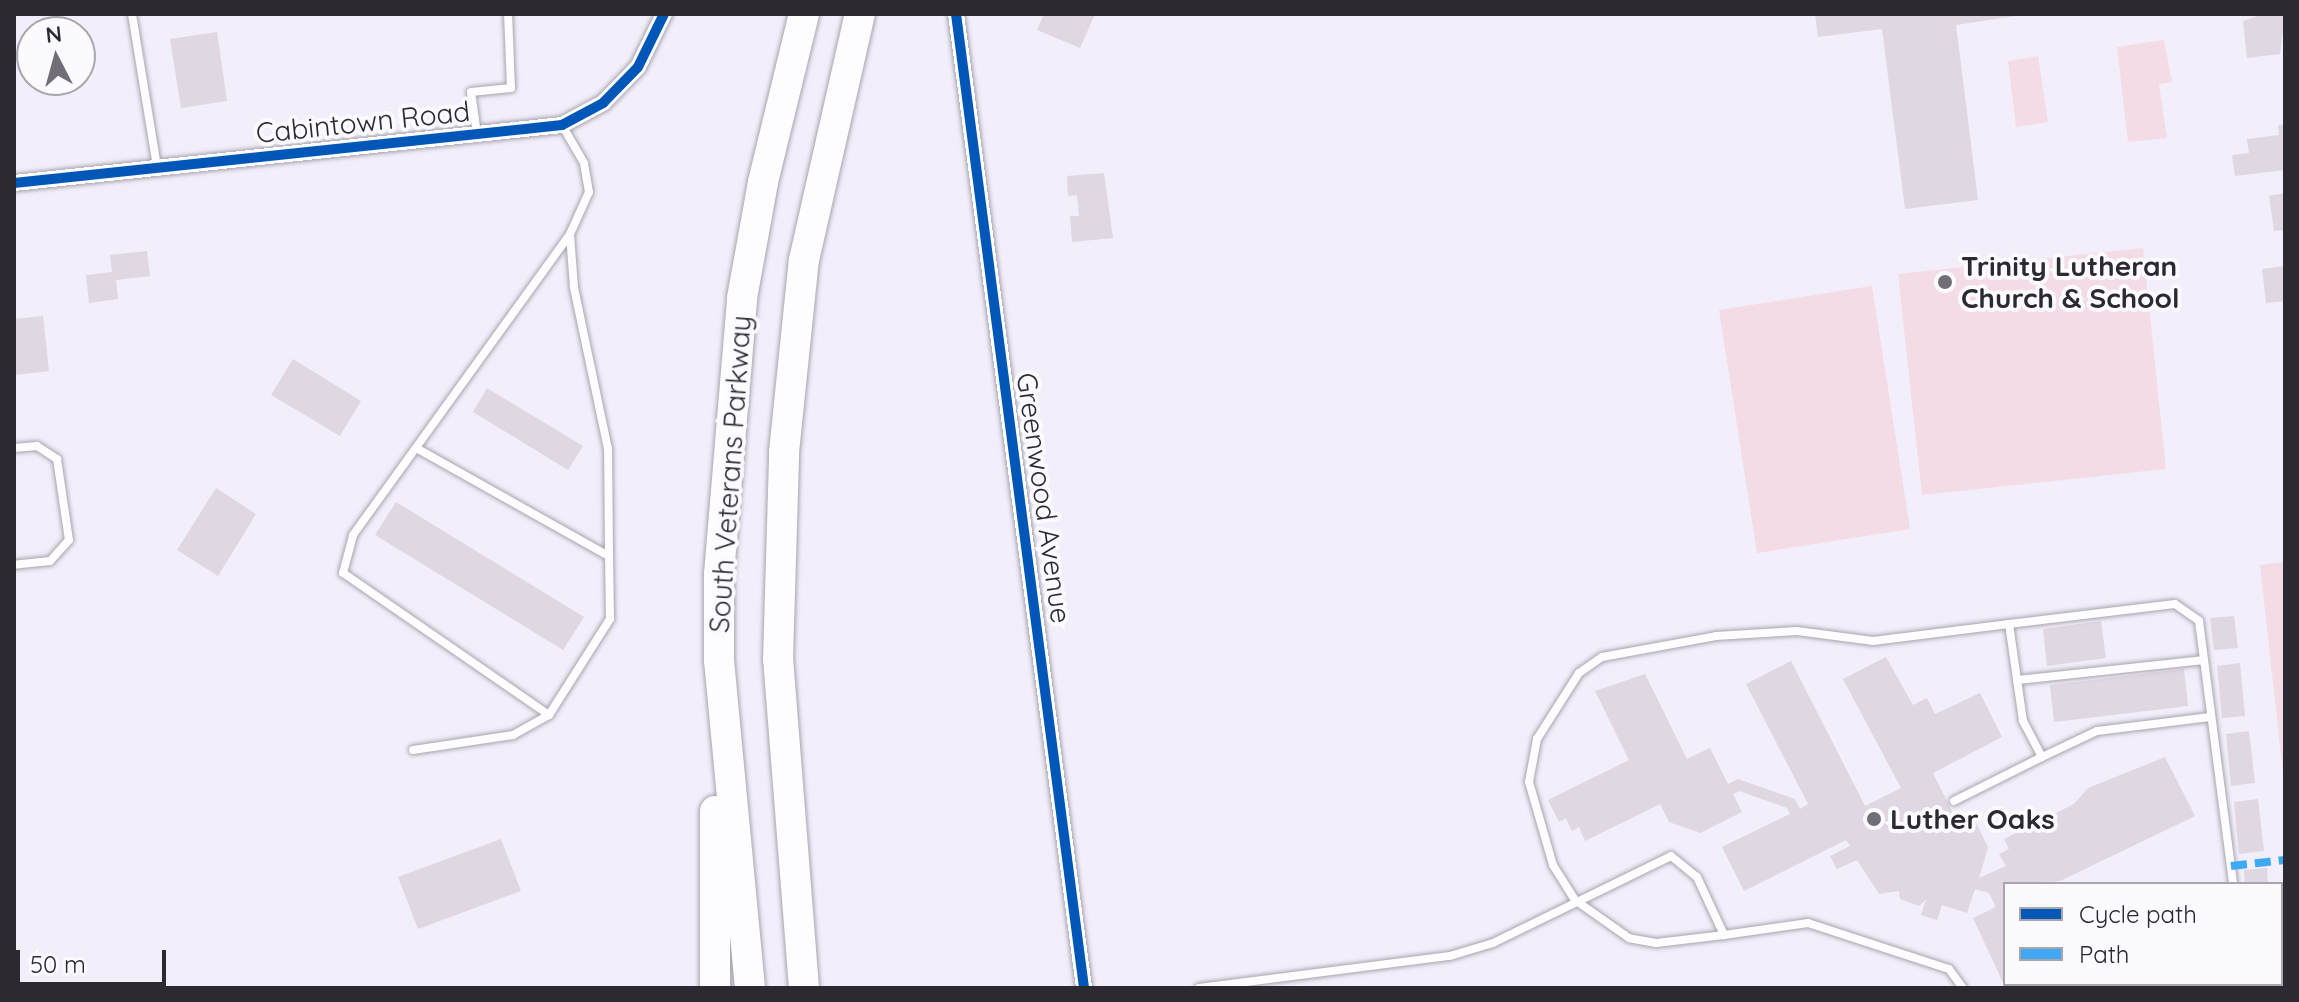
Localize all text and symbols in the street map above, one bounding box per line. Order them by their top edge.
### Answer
north arrow [16,16,96,96]
text: N [44,19,63,49]
street label: Cabintown Road [254,94,472,150]
place label: Trinity Lutheran Church & School [1961,249,2180,315]
marker: Trinity Lutheran Church & School [1936,273,1954,291]
street label: South Veterans Parkway [702,314,758,634]
street label: Greenwood Avenue [1010,371,1078,625]
place label: Luther Oaks [1890,802,2055,836]
marker: Luther Oaks [1865,810,1883,828]
legend [2003,882,2283,986]
text: Cycle path [2079,899,2197,929]
scale bar [20,934,170,984]
text: Path [2079,939,2130,969]
text: 50 m [30,949,86,979]

